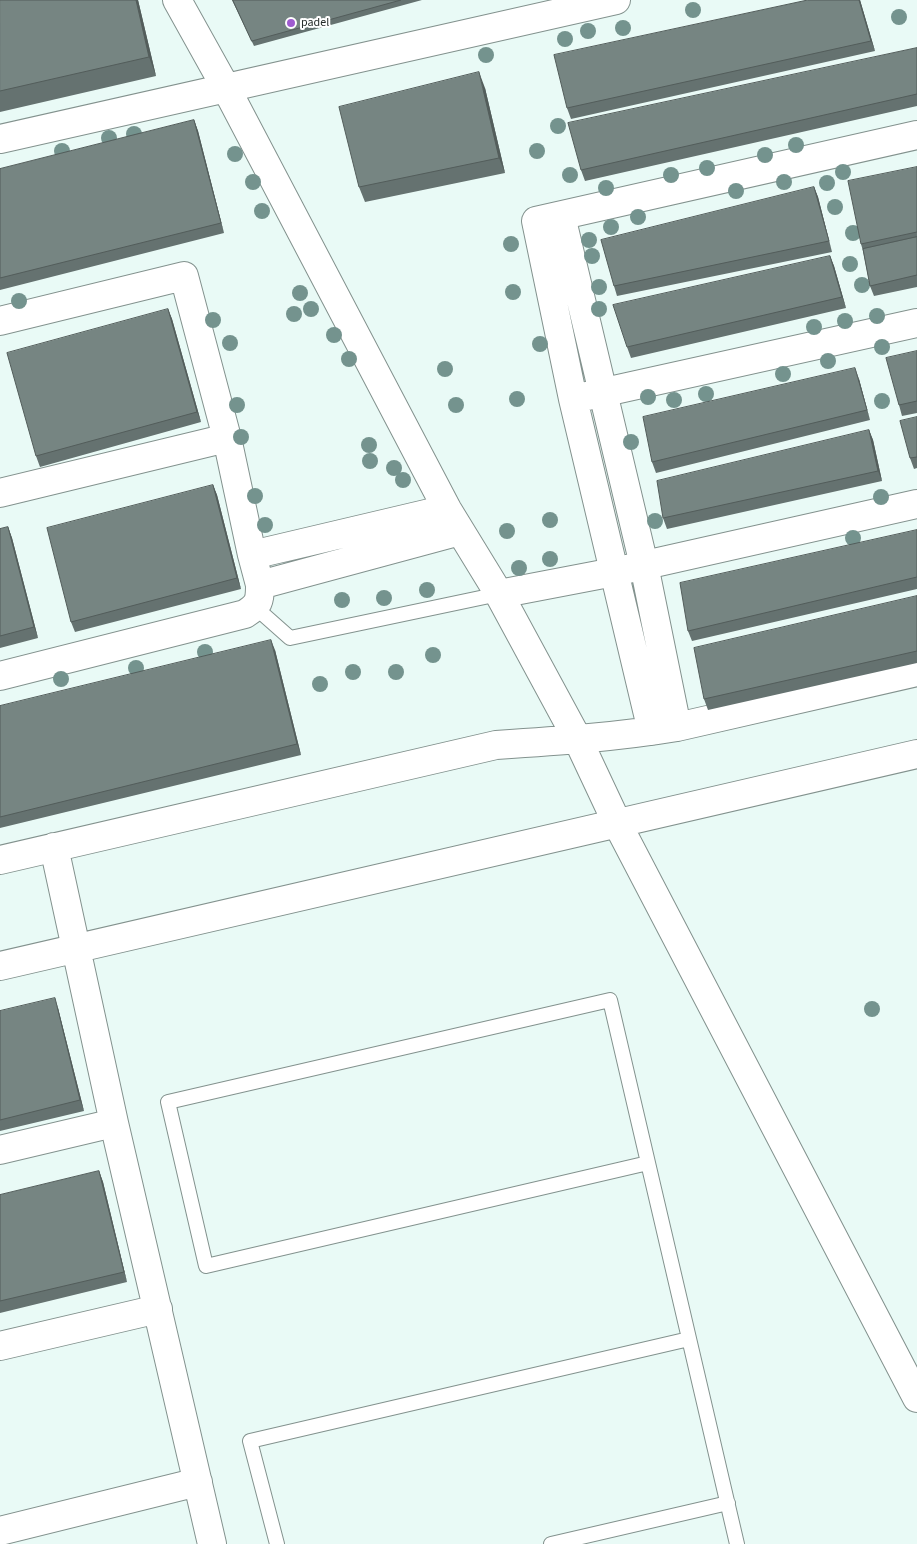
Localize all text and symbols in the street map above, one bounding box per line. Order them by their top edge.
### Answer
place label: padel [301,16,329,30]
marker: padel [285,17,297,29]

